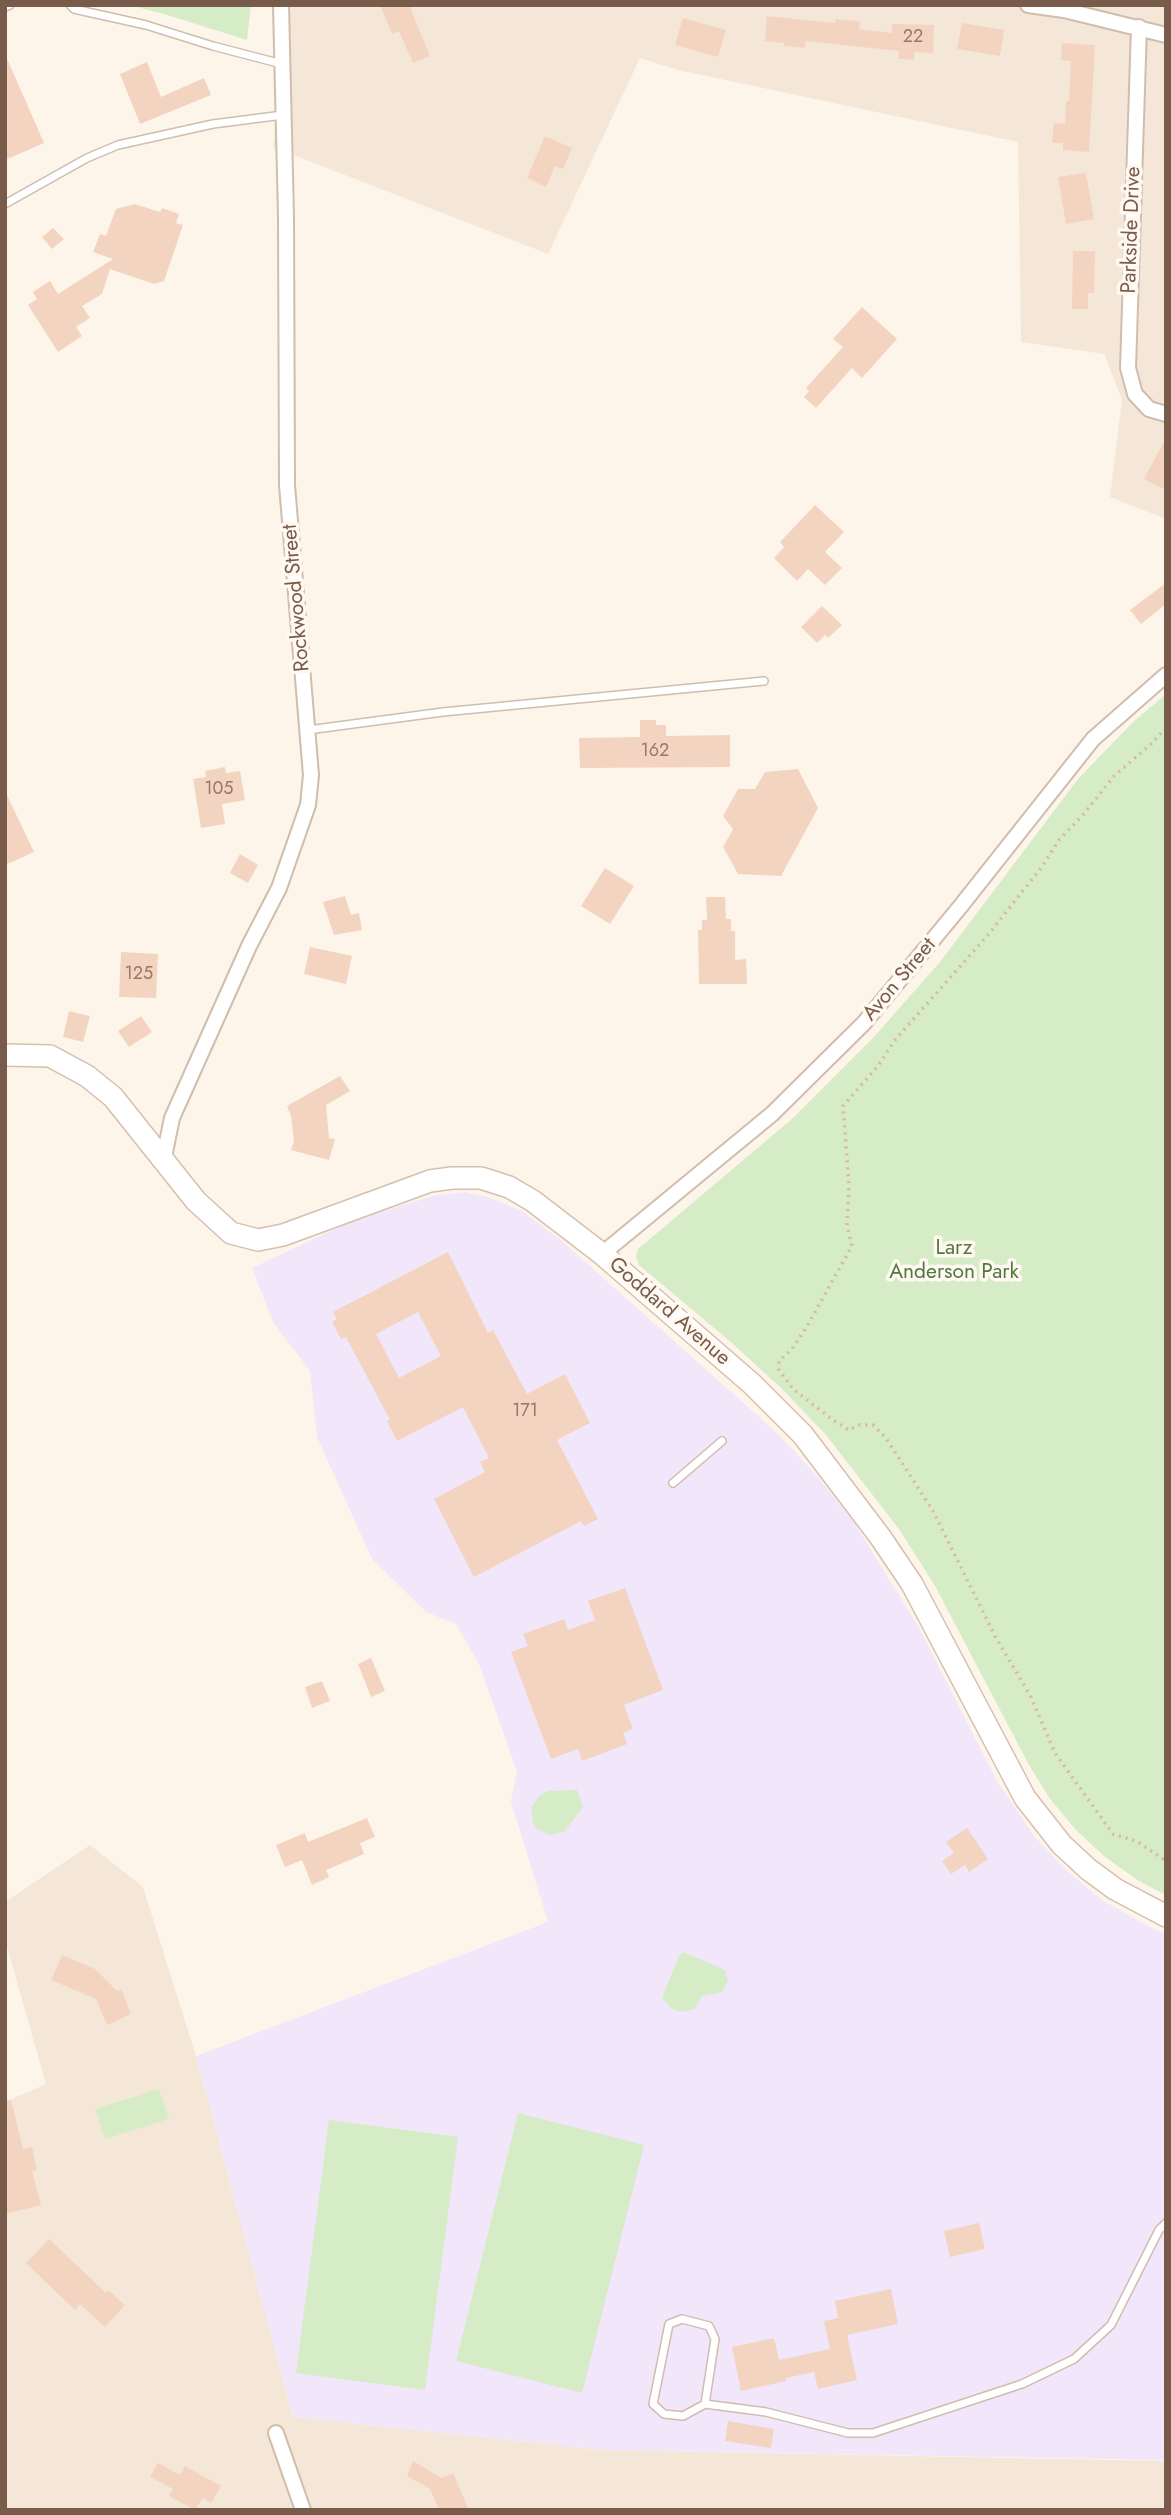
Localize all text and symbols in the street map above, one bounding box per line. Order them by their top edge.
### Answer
house number: 22 [903,27,923,49]
street label: Parkside Drive [1117,166,1147,294]
street label: Rockwood Street [278,523,316,673]
house number: 162 [641,741,669,763]
house number: 105 [204,779,234,801]
street label: Avon Street [858,933,942,1027]
house number: 125 [125,964,153,986]
park label: Larz Anderson Park [889,1236,1019,1286]
street label: Goddard Avenue [603,1252,735,1372]
house number: 171 [512,1401,538,1423]

